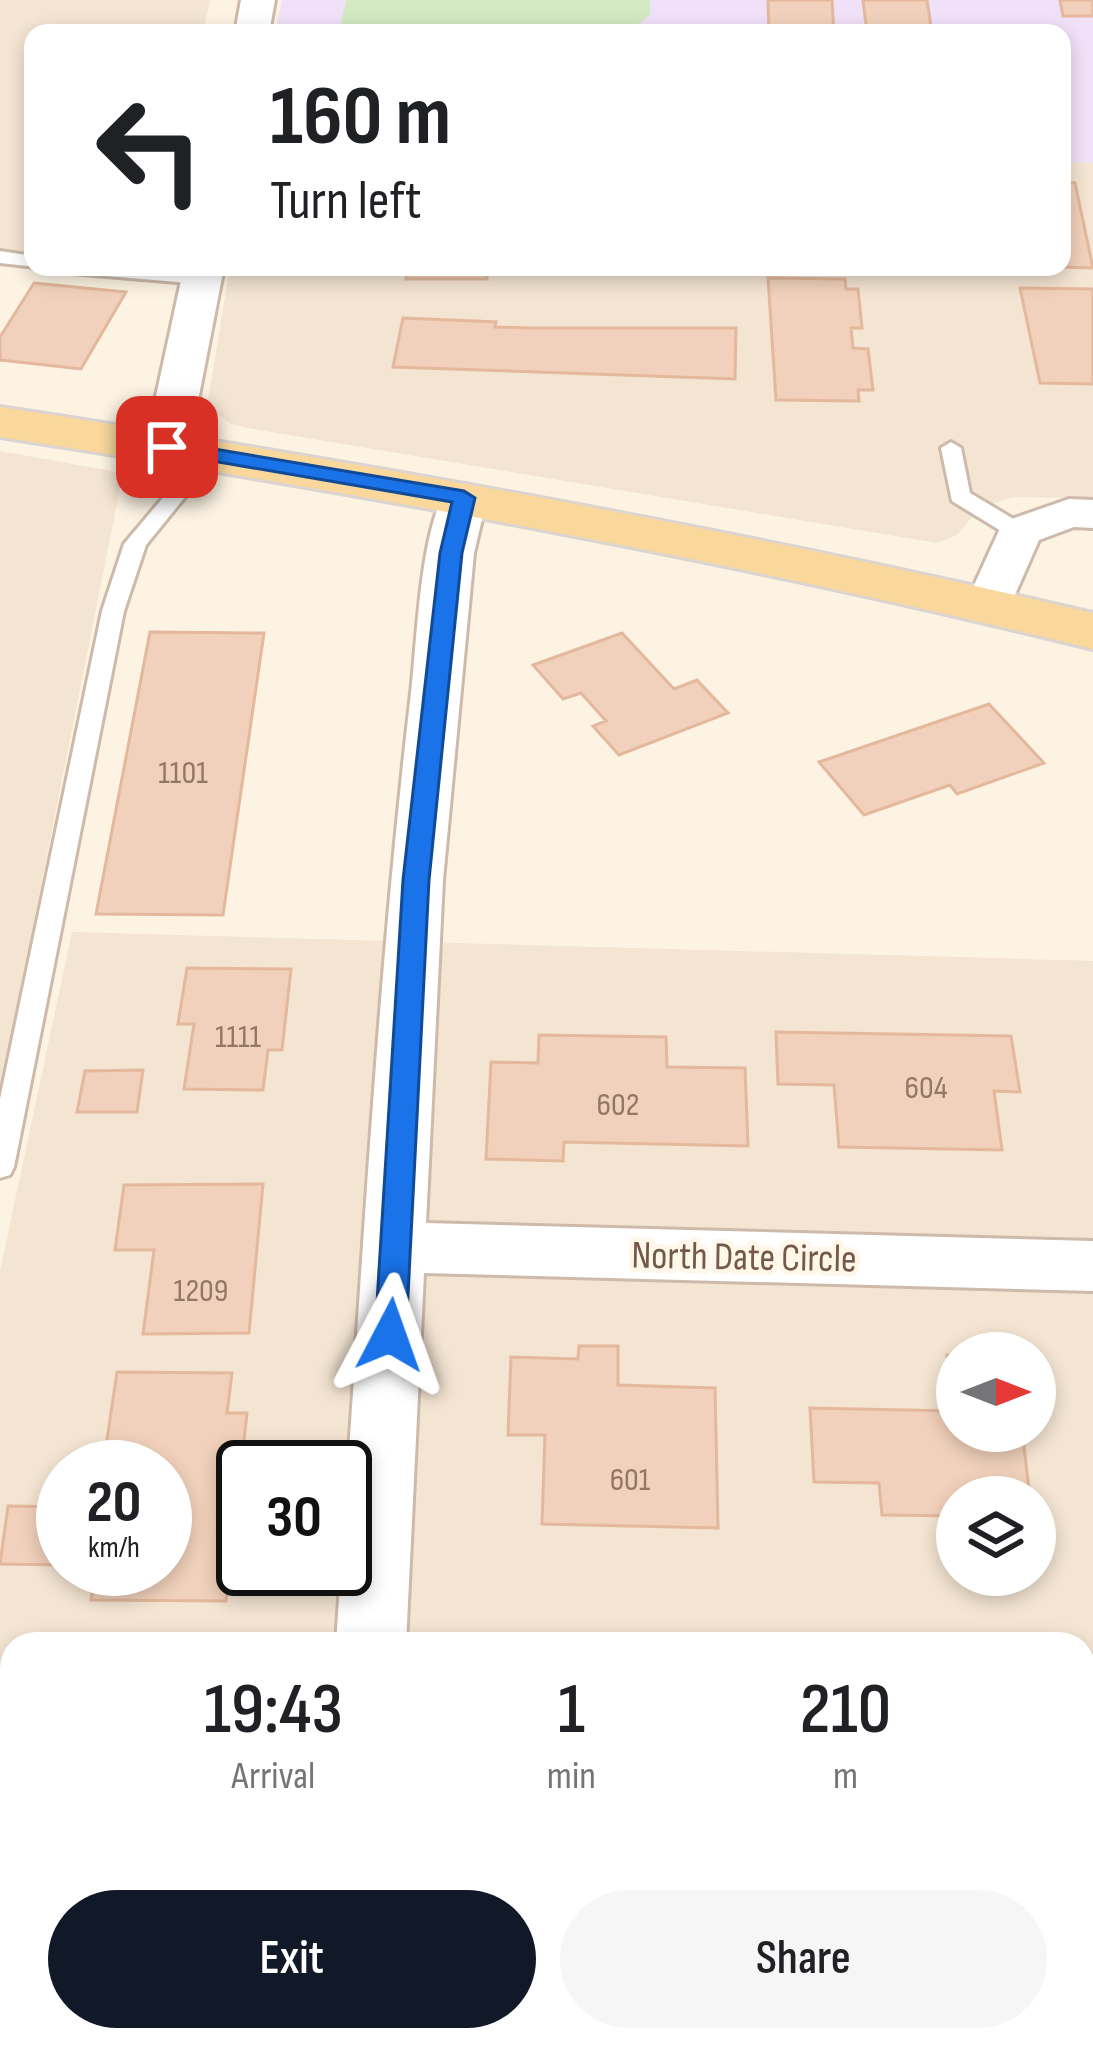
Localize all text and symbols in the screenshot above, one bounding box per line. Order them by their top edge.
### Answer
text: 160 m [270,67,451,168]
icon: left [72,72,228,228]
text: Turn left [270,169,422,234]
pin [116,396,218,498]
icon: arrive [134,414,200,480]
house number: 1101 [158,753,208,793]
house number: 1111 [215,1017,262,1057]
house number: 604 [905,1068,948,1108]
house number: 602 [597,1085,639,1125]
street label: North Date Circle [631,1233,857,1283]
house number: 1209 [174,1271,228,1311]
position arrow [327,1272,453,1398]
north arrow [936,1332,1056,1452]
map controls [936,1332,1056,1596]
speed limit sign: 30 [216,1440,372,1596]
house number: 601 [610,1460,651,1500]
text: 20 [87,1467,141,1539]
button: layers [936,1476,1056,1596]
text: km/h [88,1530,140,1566]
text: 19:43 [204,1667,343,1754]
text: 1 [558,1667,585,1754]
text: 210 [800,1667,891,1754]
text: Arrival [232,1753,315,1800]
text: min [547,1753,596,1800]
text: m [833,1753,858,1800]
button: Exit [48,1890,536,2028]
button: Share [560,1890,1047,2028]

